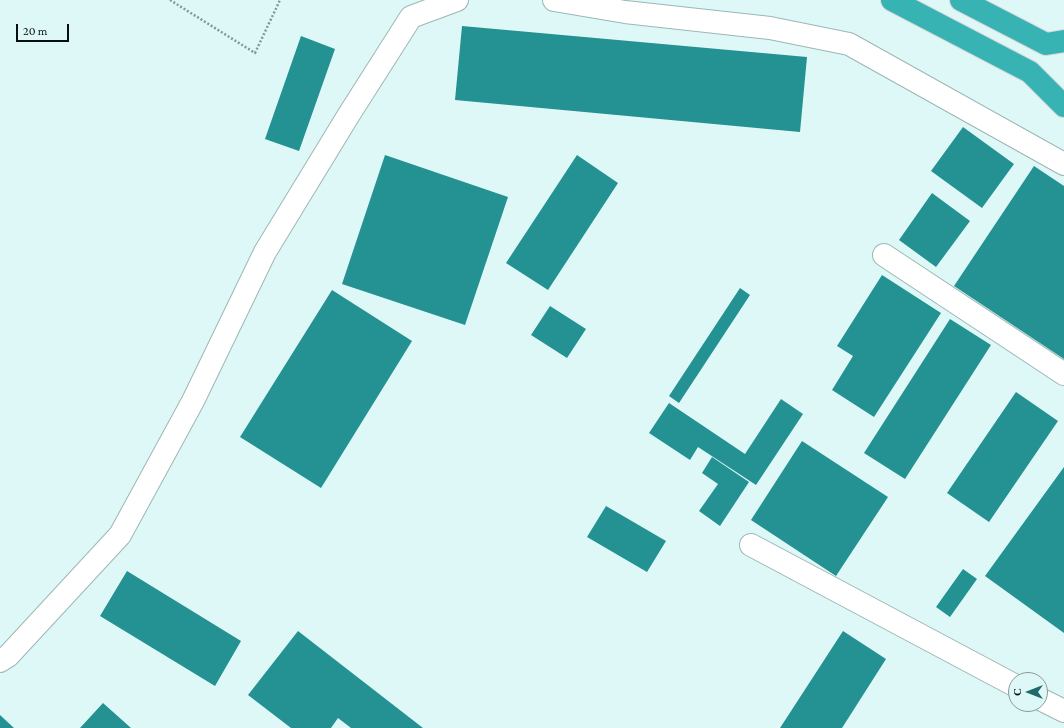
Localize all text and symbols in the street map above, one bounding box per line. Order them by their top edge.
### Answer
scale bar [18,16,71,42]
text: 20 m [23,24,47,38]
north arrow [1008,672,1048,712]
text: С [1011,688,1023,696]

